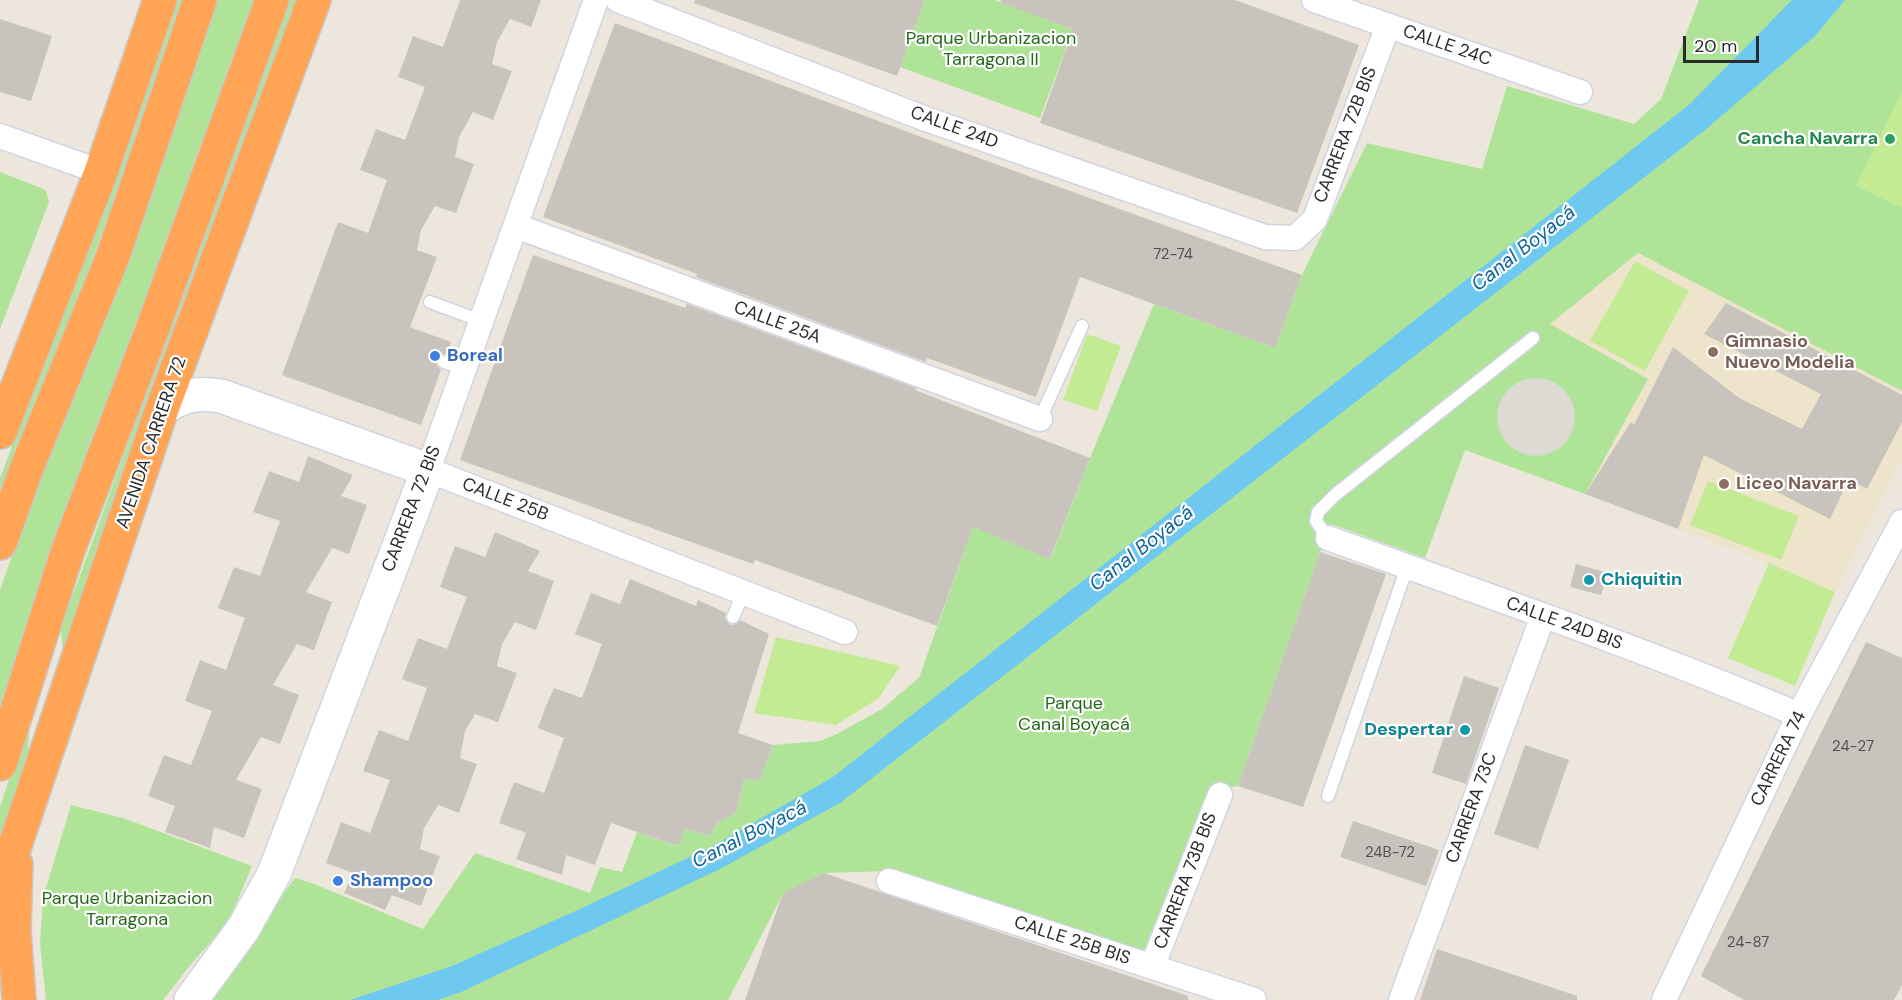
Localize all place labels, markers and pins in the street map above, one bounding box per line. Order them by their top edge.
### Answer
place label: Cancha Navarra [1737,128,1878,150]
marker: Cancha Navarra [1883,132,1897,146]
place label: Gimnasio Nuevo Modelia [1725,331,1854,374]
place label: Boreal [447,345,503,367]
marker: Gimnasio Nuevo Modelia [1706,345,1720,359]
marker: Boreal [428,349,442,363]
place label: Liceo Navarra [1736,473,1857,495]
marker: Liceo Navarra [1717,477,1731,491]
place label: Chiquitin [1601,569,1682,591]
marker: Chiquitin [1582,573,1596,587]
place label: Despertar [1364,719,1453,741]
marker: Despertar [1458,723,1472,737]
place label: Shampoo [350,870,433,892]
marker: Shampoo [331,874,345,888]

